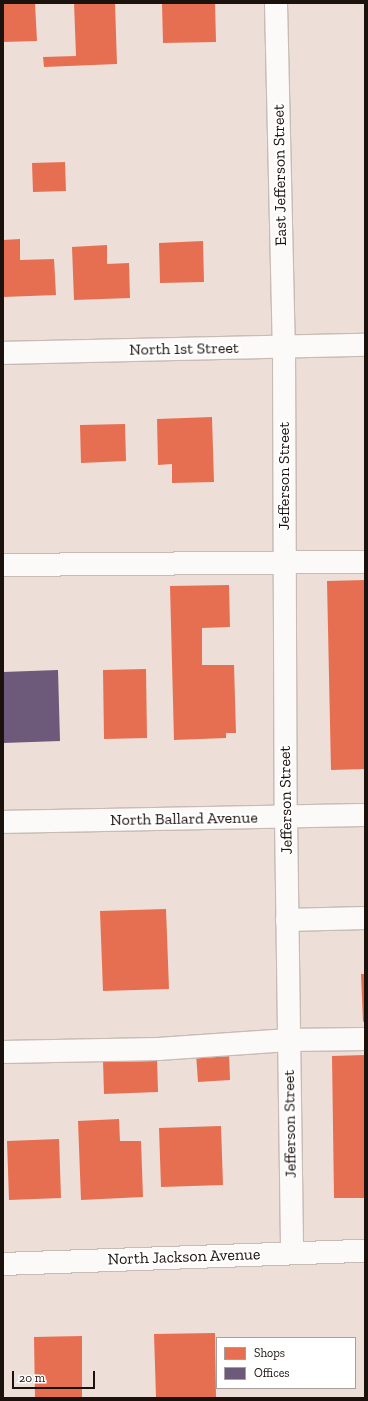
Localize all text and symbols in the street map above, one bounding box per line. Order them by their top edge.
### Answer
street label: East Jefferson Street [269,104,291,246]
street label: North 1st Street [129,338,239,360]
street label: Jefferson Street [274,422,294,530]
street label: Jefferson Street [275,746,297,854]
street label: North Ballard Avenue [110,808,258,830]
street label: Jefferson Street [279,1070,301,1178]
street label: North Jackson Avenue [107,1245,261,1269]
legend [216,1337,356,1389]
text: Shops [254,1346,285,1360]
scale bar [14,1363,97,1389]
text: Offices [254,1366,290,1380]
text: 20 m [19,1371,45,1385]

